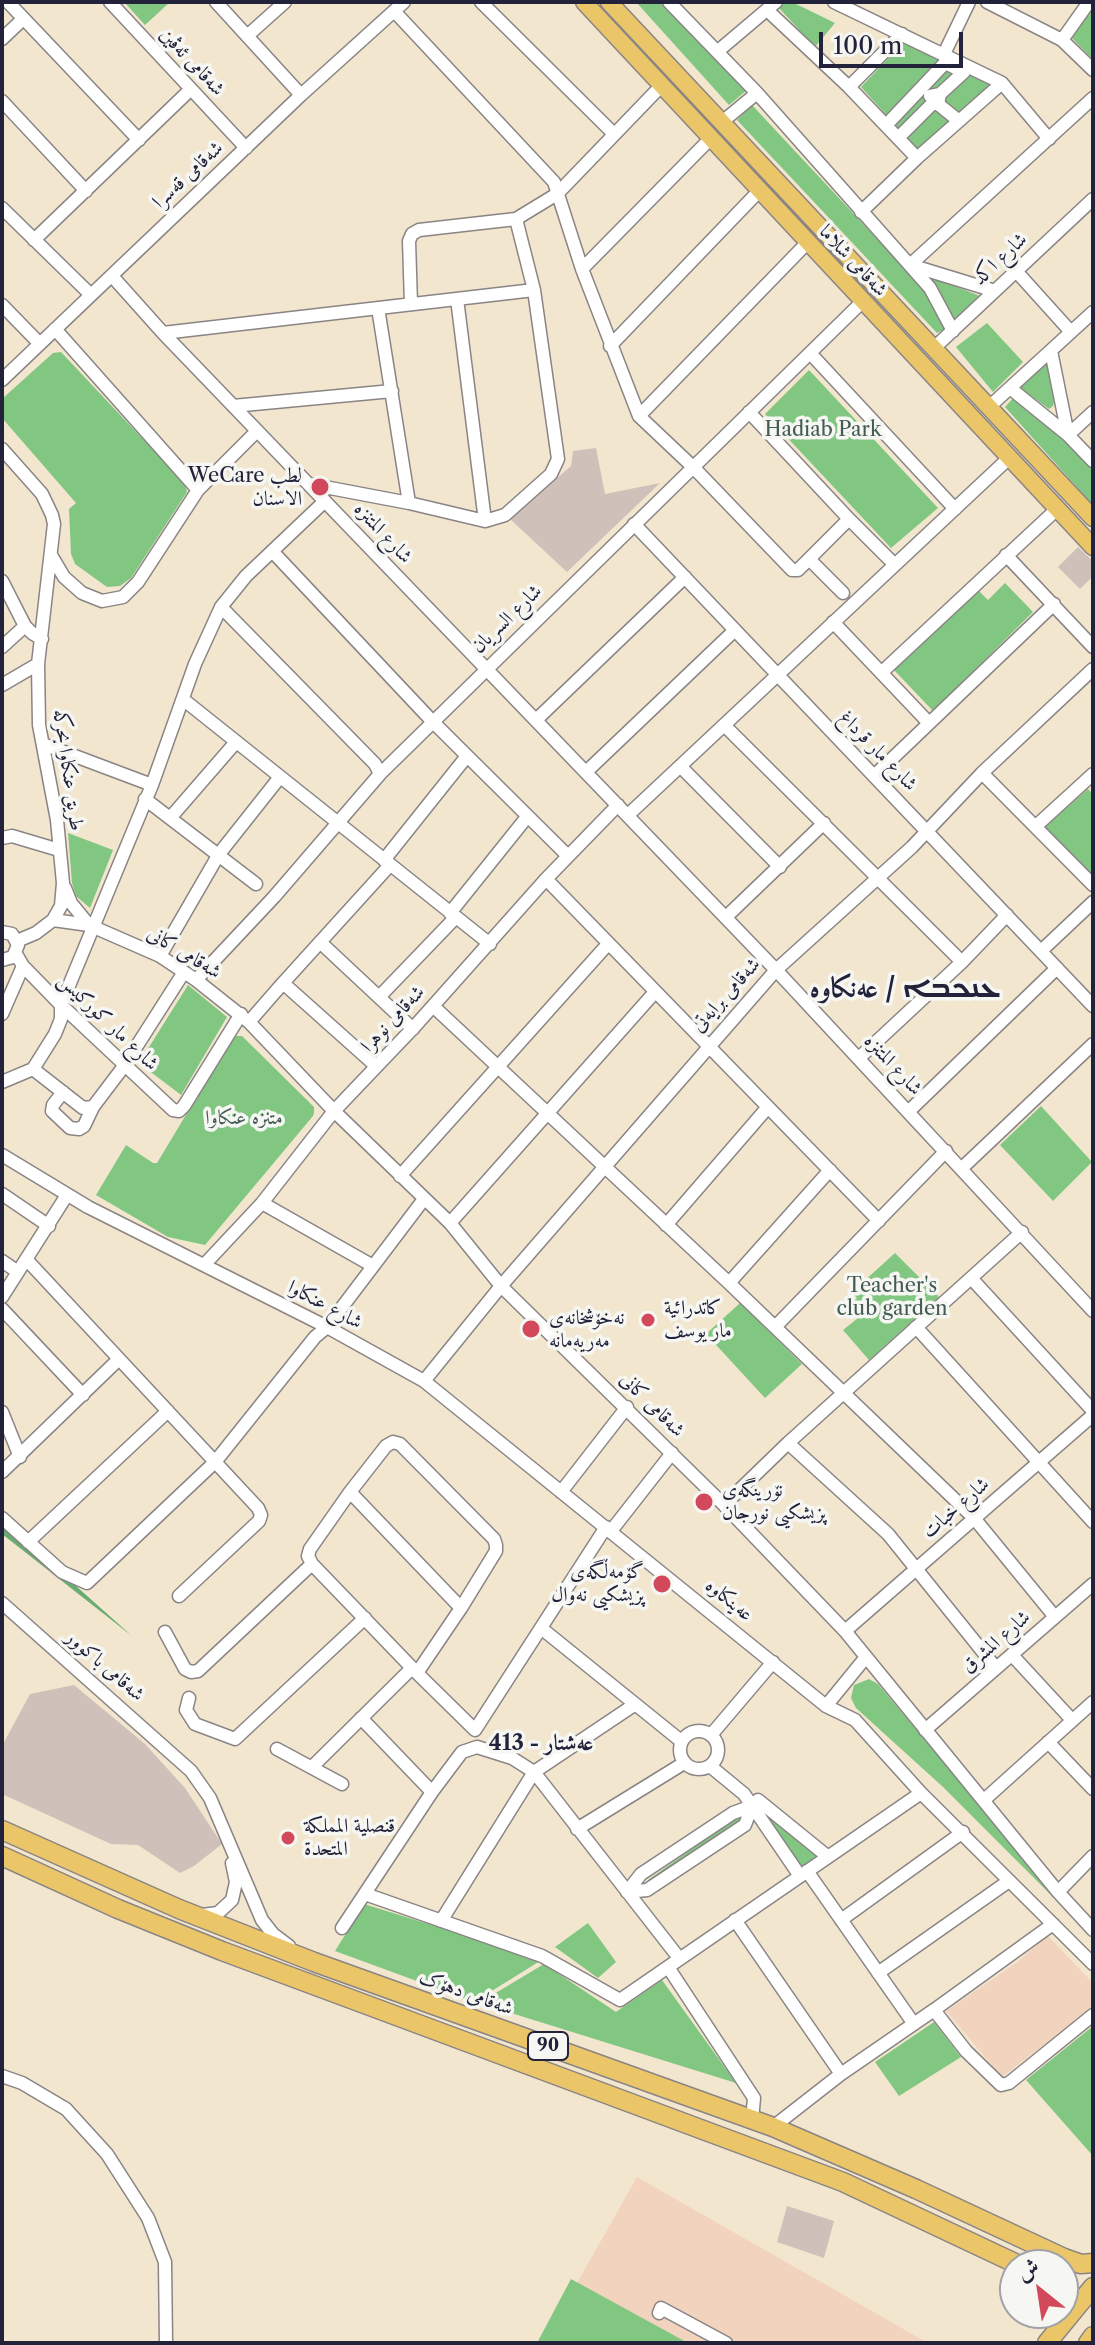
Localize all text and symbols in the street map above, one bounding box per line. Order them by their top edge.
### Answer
scale bar [823,16,967,66]
street label: شەقامی ئەڤین [154,23,230,101]
text: 100 m [833,31,902,60]
street label: شەقامی قەسرا [148,136,228,214]
street label: شەقامی شلاما [814,220,892,302]
street label: شارع اكد [968,228,1032,290]
park label: Hadiab Park [764,418,882,442]
place label: WeCare لطب الاسنان [188,464,302,511]
marker: WeCare لطب الاسنان [309,476,331,498]
street label: شارع المتنزه [349,497,417,569]
street label: شارع السريان [467,580,547,658]
street label: شارع مار قرداغ [834,706,922,796]
street label: طريق عنكاوا بحركه [48,708,88,832]
street label: شەقامی کانی [143,922,225,984]
street label: شەقامی برایەتی [686,953,766,1037]
street label: شارع مار كوركيس [53,968,163,1076]
district label: ܥܢܟܒܐ / عەنکاوە [809,972,1001,1006]
street label: شەقامی نوهرا [356,980,430,1058]
street label: شارع المتنزه [859,1029,927,1101]
park label: متنزه عنكاوا [205,1106,283,1130]
park label: Teacher's club garden [836,1274,948,1321]
street label: شارع عنكاوا [284,1275,366,1335]
place label: كاتدرائية مار يوسف [664,1296,732,1343]
place label: نەخۆشخانەی مەریەمانە [549,1306,625,1353]
marker: كاتدرائية مار يوسف [639,1311,657,1329]
marker: نەخۆشخانەی مەریەمانە [520,1318,542,1340]
street label: شەقامی کانی [614,1367,690,1443]
street label: شارع خبات [918,1472,994,1544]
place label: نۆرینگەی پزیشکیی نورجان [722,1478,826,1525]
marker: نۆرینگەی پزیشکیی نورجان [693,1491,715,1513]
place label: گۆمەڵگەی پزیشکیی نەوال [551,1560,644,1607]
marker: گۆمەڵگەی پزیشکیی نەوال [651,1573,673,1595]
street label: عەینکاوە [700,1574,758,1626]
street label: شارع المشرق [956,1605,1036,1679]
street label: شەقامی باکوور [61,1625,149,1707]
district label: عه‌شتار - 413 [489,1731,593,1757]
place label: قنصلية المملكة المتحدة [304,1814,395,1861]
marker: قنصلية المملكة المتحدة [279,1829,297,1847]
street label: شەقامی دهۆک [416,1965,516,2021]
road number: 90 [528,2032,568,2060]
north arrow [999,2249,1079,2329]
text: ش [1012,2252,1044,2287]

